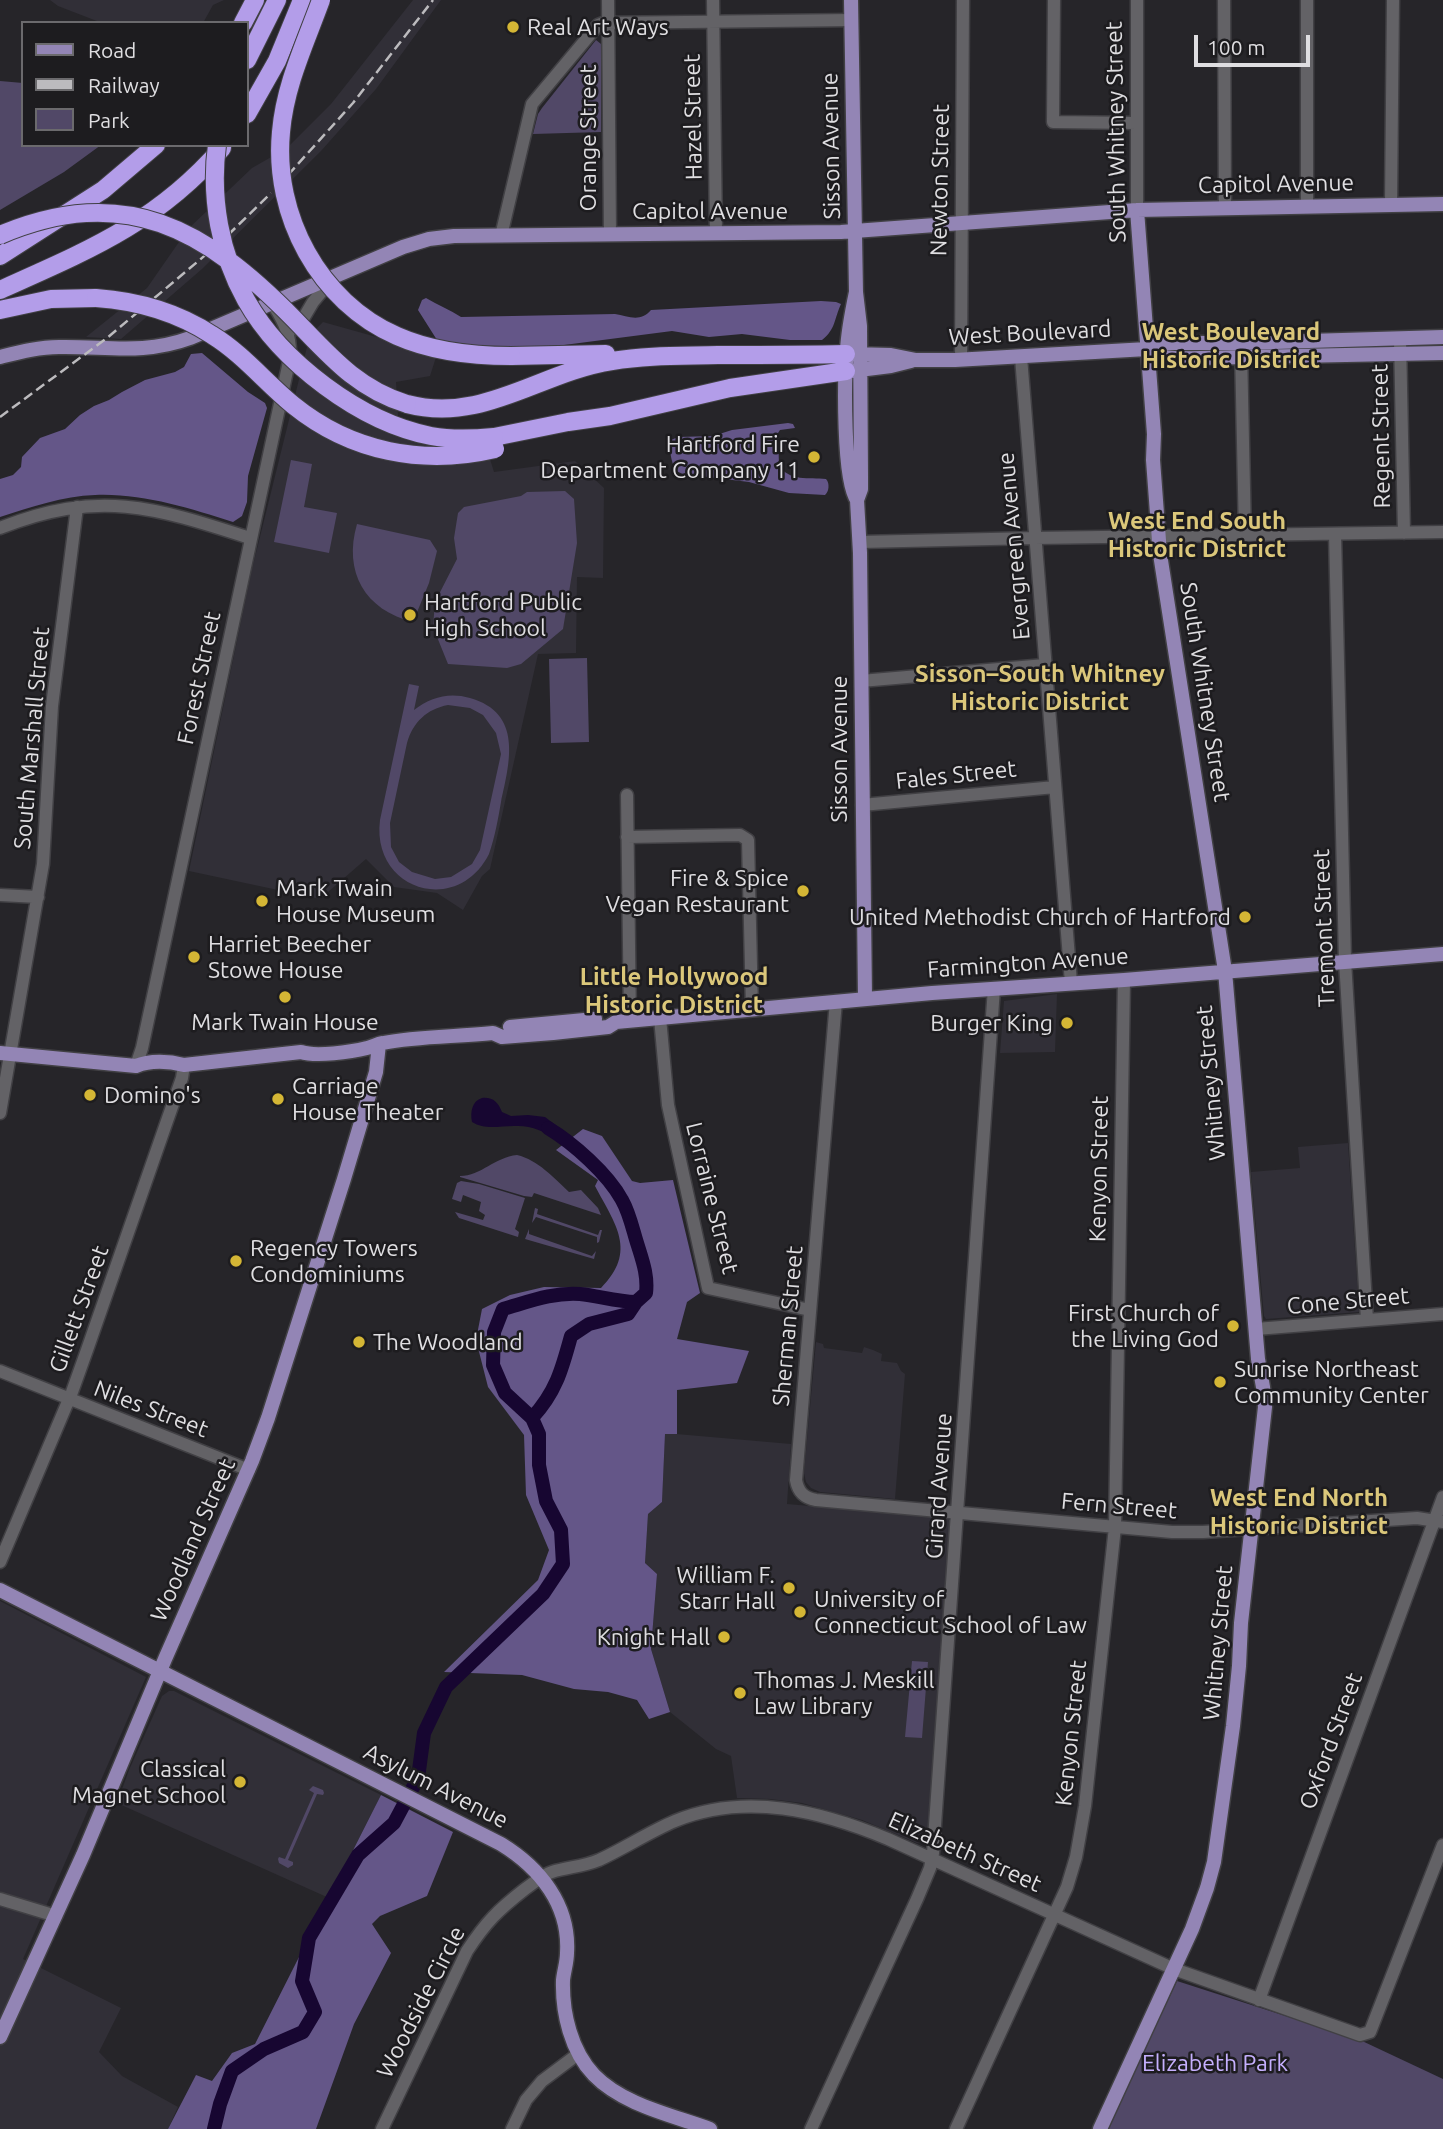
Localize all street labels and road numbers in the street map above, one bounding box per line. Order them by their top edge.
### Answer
street label: South Whitney Street [1100,21,1132,243]
street label: Hazel Street [678,54,708,180]
street label: Orange Street [574,65,602,211]
street label: Sisson Avenue [816,72,846,220]
street label: Newton Street [925,104,955,256]
street label: Capitol Avenue [1198,169,1354,199]
street label: Capitol Avenue [632,197,788,225]
street label: West Boulevard [948,315,1112,351]
street label: Regent Street [1366,363,1396,509]
street label: Evergreen Avenue [992,451,1036,641]
street label: South Whitney Street [1174,580,1236,804]
street label: Forest Street [171,609,227,747]
street label: South Marshall Street [9,626,55,850]
street label: Sisson Avenue [825,676,853,822]
street label: Fales Street [894,755,1018,795]
street label: Tremont Street [1307,848,1341,1008]
street label: Farmington Avenue [926,942,1130,984]
street label: Whitney Street [1190,1004,1232,1162]
street label: Kenyon Street [1084,1096,1114,1242]
street label: Lorraine Street [680,1119,744,1277]
street label: Gillett Street [43,1242,115,1376]
street label: Sherman Street [767,1245,809,1407]
street label: Cone Street [1286,1282,1410,1320]
street label: Niles Street [90,1375,212,1443]
street label: Girard Avenue [920,1412,958,1560]
street label: Woodland Street [145,1454,241,1626]
street label: Fern Street [1060,1487,1178,1525]
street label: Whitney Street [1197,1564,1239,1722]
street label: Kenyon Street [1050,1659,1092,1807]
street label: Oxford Street [1294,1669,1368,1813]
street label: Asylum Avenue [359,1738,513,1834]
street label: Elizabeth Street [884,1806,1046,1898]
street label: Woodside Circle [371,1922,471,2082]

